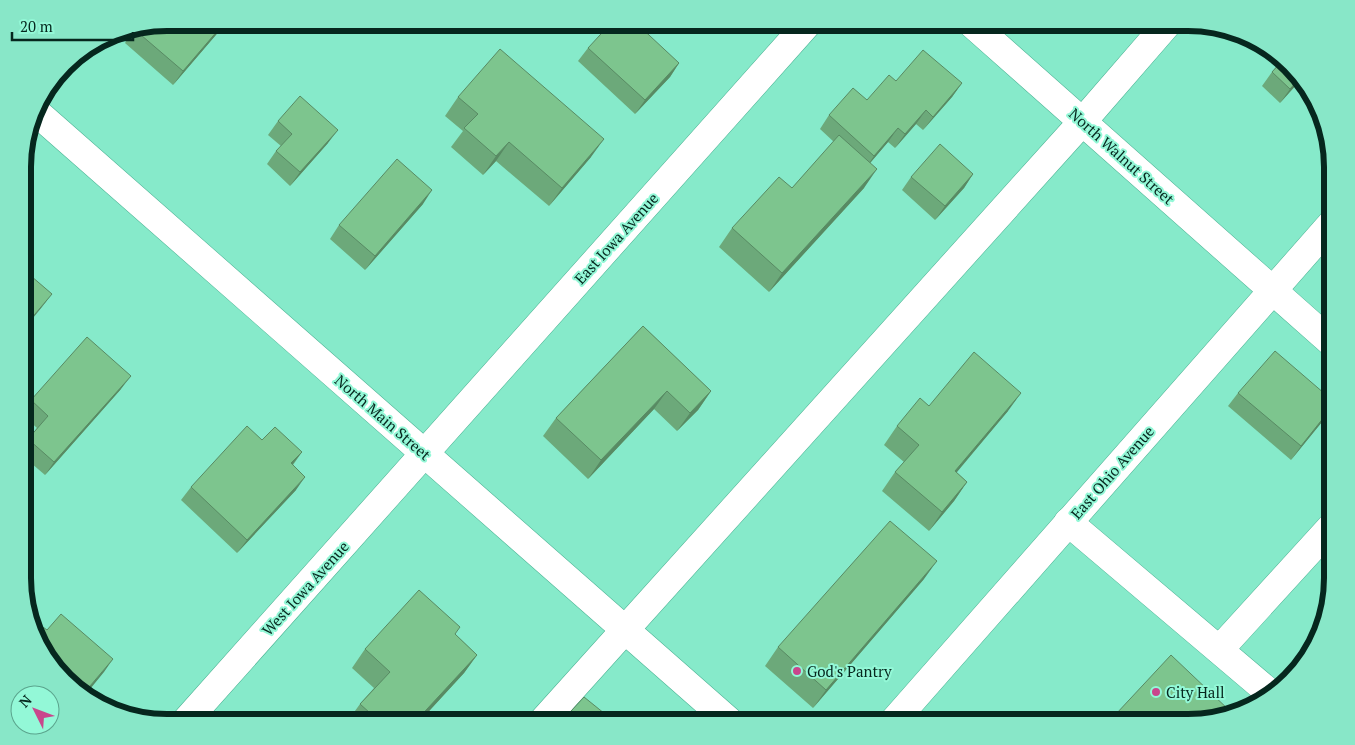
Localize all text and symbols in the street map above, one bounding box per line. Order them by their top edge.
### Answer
scale bar [12,10,134,42]
text: 20 m [20,16,53,36]
street label: North Walnut Street [1065,103,1179,209]
street label: East Iowa Avenue [570,188,662,288]
street label: North Main Street [331,370,435,464]
street label: East Ohio Avenue [1066,421,1158,523]
street label: West Iowa Avenue [257,536,353,640]
place label: God's Pantry [807,661,892,681]
marker: God's Pantry [791,665,803,677]
place label: City Hall [1166,682,1224,702]
north arrow [10,685,60,735]
marker: City Hall [1150,686,1162,698]
text: N [14,690,36,711]

